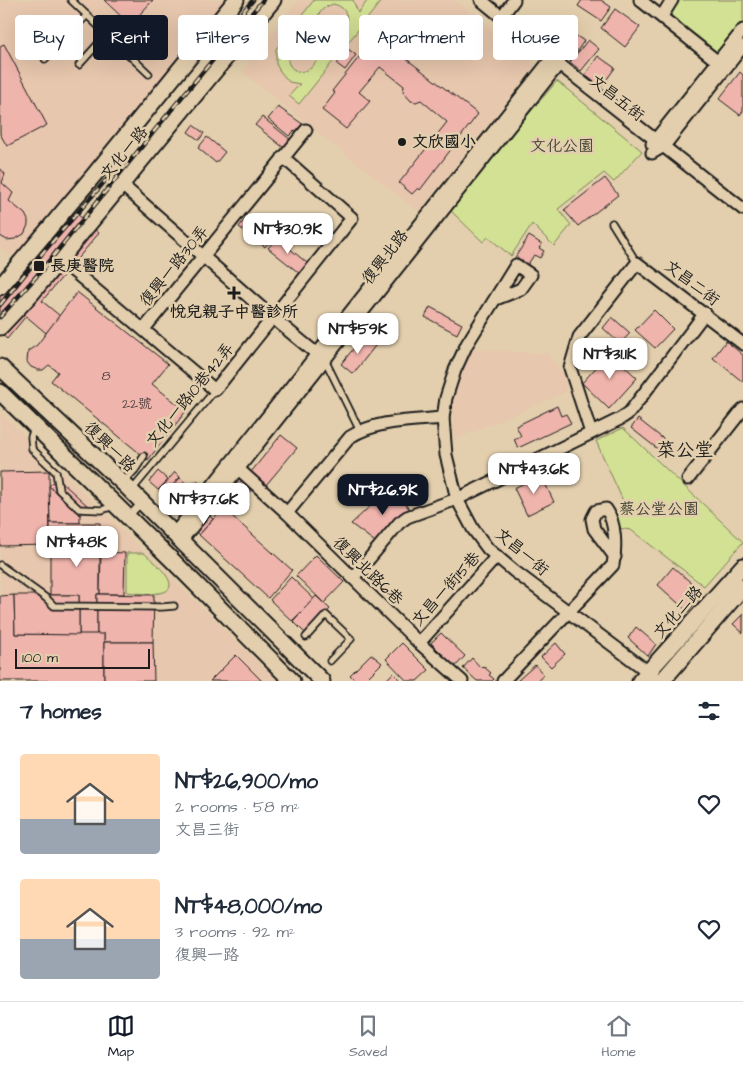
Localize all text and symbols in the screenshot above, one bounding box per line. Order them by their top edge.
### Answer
chip: Buy [15,15,83,60]
chip: Rent [93,15,168,60]
chip: Filters [178,15,268,60]
chip: New [278,15,349,60]
chip: Apartment [359,15,483,60]
chip: House [493,15,578,60]
street label: 文昌五街 [585,70,649,126]
street label: 文化一路 [95,121,153,185]
place label: 文欣國小 [412,131,476,153]
park label: 文化公園 [530,135,594,157]
marker: 文欣國小 [396,136,408,148]
pin: NT$30.9K [236,212,340,255]
text: NT$30.9K [254,218,322,240]
street label: 復興一路30弄 [135,221,213,311]
street label: 復興北路 [357,225,413,289]
place label: 長庚醫院 [50,255,114,277]
street label: 文昌二街 [660,255,724,311]
marker: 長庚醫院 [32,259,46,273]
marker: 悅兒親子中醫診所 [227,286,241,300]
place label: 悅兒親子中醫診所 [170,301,298,323]
pin: NT$59K [317,312,399,355]
text: NT$59K [328,318,388,340]
street label: 文化一路10巷42弄 [141,338,239,452]
pin: NT$31.1K [558,338,662,380]
text: NT$31.1K [583,343,637,365]
house number: 8 [101,366,111,386]
house number: 22號 [122,394,152,414]
street label: 復興一路 [79,417,141,477]
district label: 菜公堂 [656,437,714,464]
pin: NT$43.6K [482,452,586,495]
text: NT$43.6K [499,458,569,480]
pin: NT$26.9K [331,474,435,516]
text: NT$26.9K [348,479,418,501]
pin: NT$37.6K [152,482,256,525]
text: NT$37.6K [170,488,238,510]
park label: 蔡公堂公園 [619,498,699,520]
street label: 文昌一街 [490,523,554,581]
pin: NT$48K [36,526,118,568]
text: NT$48K [47,531,107,553]
street label: 復興北路6巷 [328,532,408,610]
street label: 文昌一街15巷 [407,547,485,631]
street label: 文化二路 [648,581,708,643]
scale bar [15,646,150,669]
text: 100 m [22,648,58,668]
text: 7 homes [20,697,102,726]
icon: filters [695,697,723,725]
text: NT$26,900/mo [175,767,318,796]
icon: home [60,774,120,834]
icon: heart [695,790,723,818]
text: 2 rooms · 58 m² [175,796,300,818]
text: 文昌三街 [175,819,239,841]
text: NT$48,000/mo [175,892,322,921]
icon: home [60,899,120,959]
icon: heart [695,915,723,943]
text: 3 rooms · 92 m² [175,921,295,943]
text: 復興一路 [175,944,239,966]
tab: Map [107,1012,135,1062]
tab: Saved [349,1012,387,1062]
tab: Home [601,1012,636,1062]

